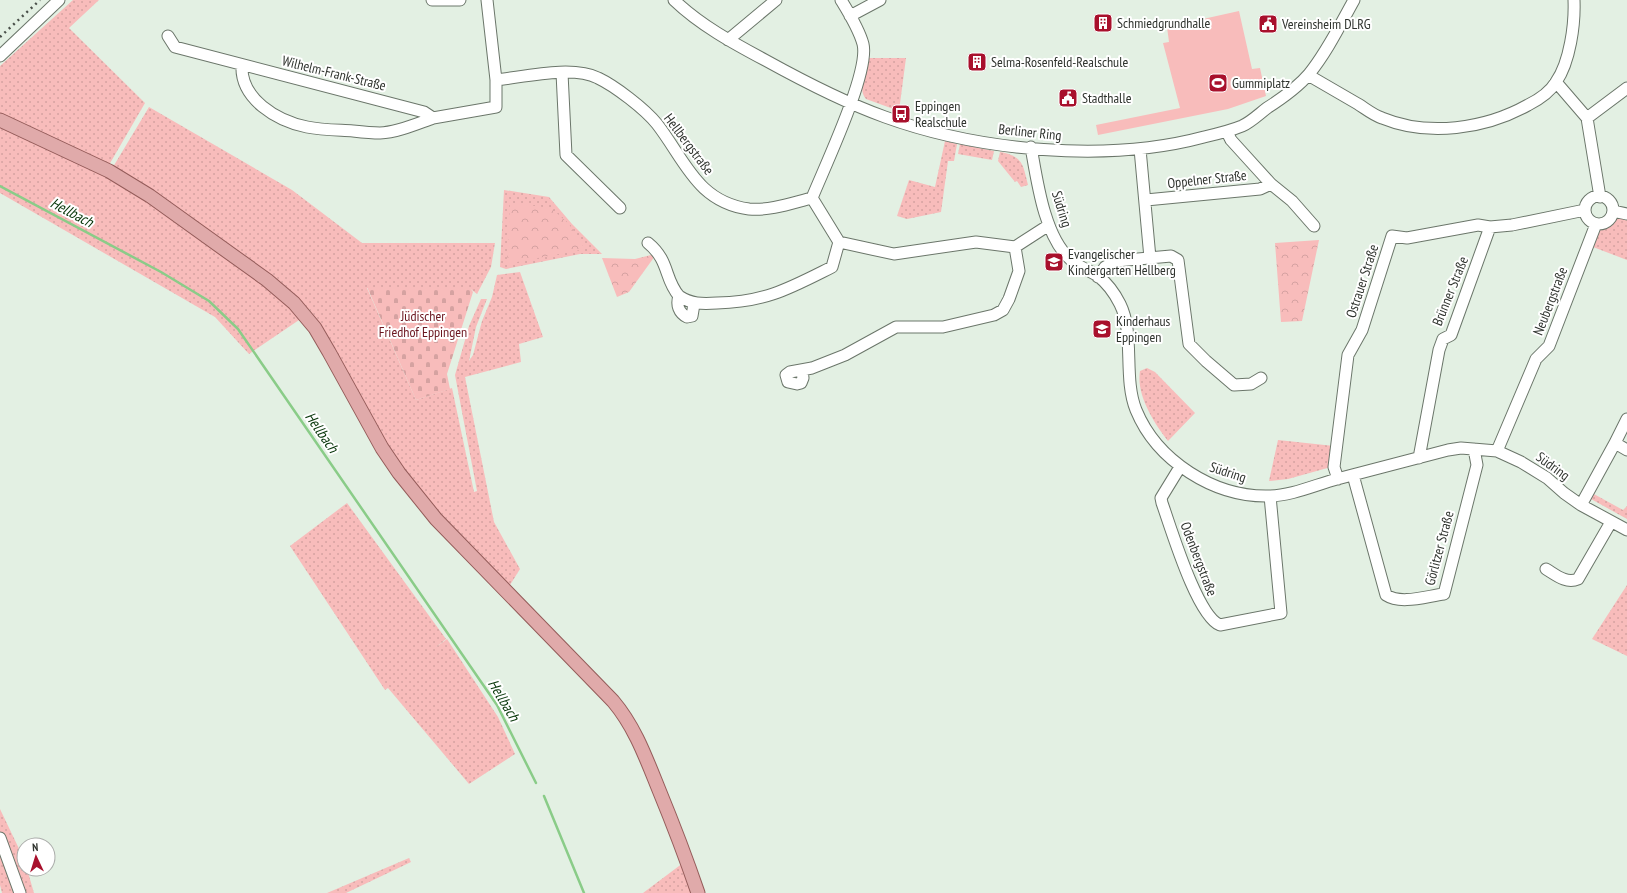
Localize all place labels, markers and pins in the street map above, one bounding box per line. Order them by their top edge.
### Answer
building icon: Schmiedgrundhalle [1092,12,1114,34]
public building icon: Vereinsheim DLRG [1257,13,1279,35]
place label: Schmiedgrundhalle [1117,14,1211,32]
place label: Vereinsheim DLRG [1281,15,1371,33]
building icon: Selma-Rosenfeld-Realschule [966,51,988,73]
place label: Selma-Rosenfeld-Realschule [991,53,1128,71]
sports icon: Gummiplatz [1207,72,1229,94]
place label: Gummiplatz [1232,74,1290,92]
public building icon: Stadthalle [1057,87,1079,109]
place label: Stadthalle [1082,89,1132,107]
place label: Eppingen Realschule [915,97,967,131]
bus stop icon: Eppingen Realschule [890,103,912,125]
place label: Evangelischer Kindergarten Hellberg [1068,245,1176,279]
school or university icon: Evangelischer Kindergarten Hellberg [1043,251,1065,273]
place label: Kinderhaus Eppingen [1116,312,1171,346]
school or university icon: Kinderhaus Eppingen [1091,318,1113,340]

